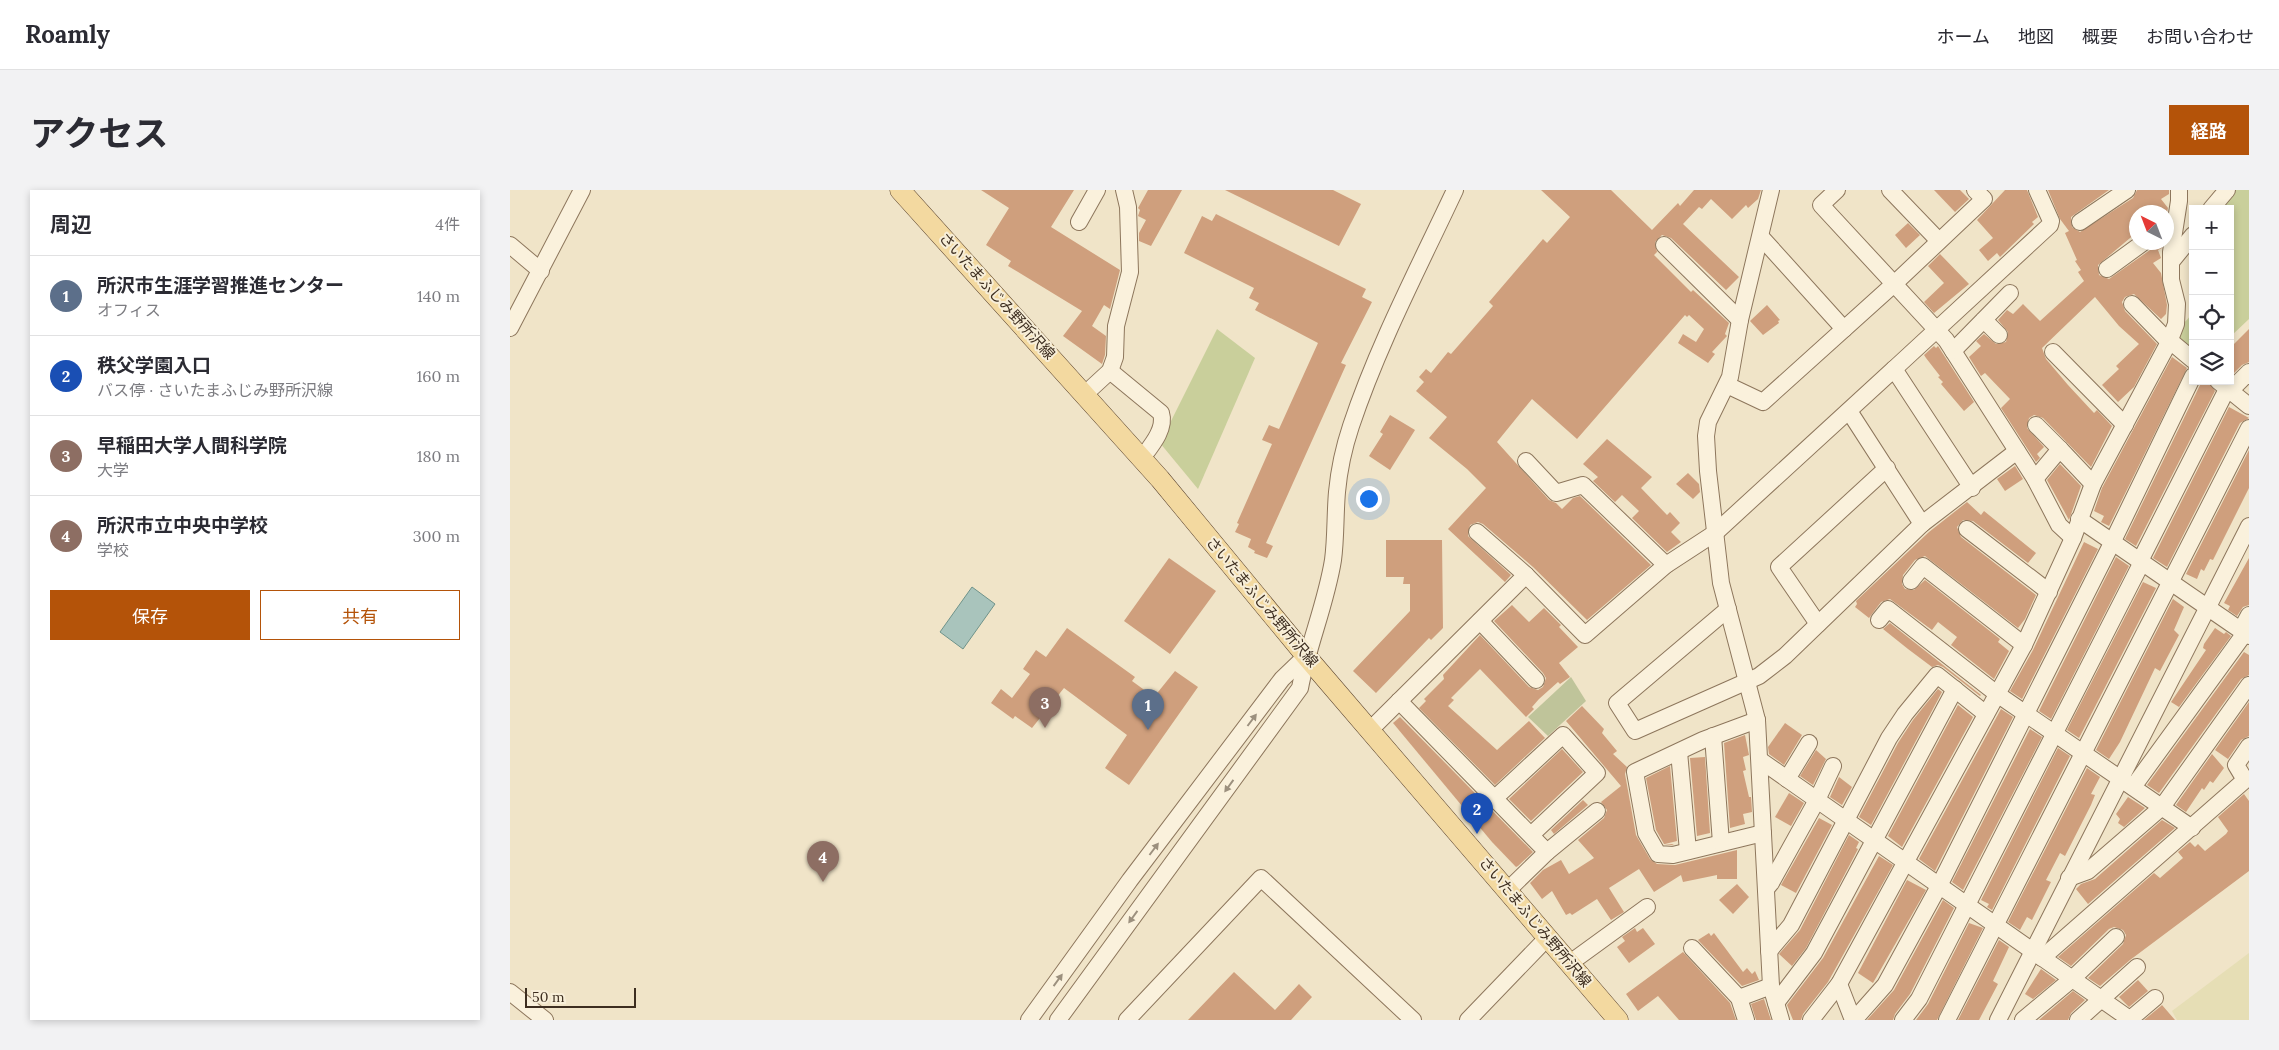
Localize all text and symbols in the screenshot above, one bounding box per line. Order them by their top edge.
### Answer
text: Roamly [25,19,110,50]
text: ホーム [1937,25,1990,48]
text: 地図 [2018,25,2054,48]
text: 概要 [2082,25,2118,48]
text: お問い合わせ [2146,25,2254,48]
button: 経路 [2169,105,2249,155]
text: アクセス [30,111,168,156]
north arrow [2129,205,2174,250]
map controls [2189,205,2234,385]
button: + [2189,205,2234,250]
text: 周辺 [50,211,92,238]
text: 4件 [435,214,460,234]
street label: さいたまふじみ野所沢線 [935,228,1059,363]
button: − [2189,250,2234,295]
text: 所沢市生涯学習推進センター [97,273,344,297]
text: 1 [63,286,69,306]
text: 140 m [417,286,460,306]
button: locate [2189,295,2234,340]
text: オフィス [97,300,161,320]
button: layers [2189,340,2234,385]
text: 秩父学園入口 [97,353,211,377]
text: 2 [62,366,70,386]
text: 160 m [416,366,460,386]
text: バス停 · さいたまふじみ野所沢線 [97,380,333,400]
text: 早稲田大学人間科学院 [97,433,287,457]
text: 3 [62,446,70,466]
text: 180 m [417,446,460,466]
text: 大学 [97,460,129,480]
your location [1356,486,1382,512]
text: 所沢市立中央中学校 [97,513,268,537]
text: 4 [62,526,70,546]
text: 300 m [413,526,460,546]
street label: さいたまふじみ野所沢線 [1202,533,1323,671]
text: 学校 [97,540,129,560]
button: 保存 [50,590,250,640]
button: 共有 [260,590,460,640]
pin: 3 [1029,687,1061,728]
pin: 1 [1132,689,1164,730]
one-way arrow [1246,714,1257,727]
one-way arrow [1224,779,1234,793]
pin: 2 [1461,793,1493,834]
pin: 4 [807,841,839,882]
one-way arrow [1148,843,1159,856]
street label: さいたまふじみ野所沢線 [1475,853,1596,991]
one-way arrow [1128,910,1138,924]
one-way arrow [1053,974,1063,987]
scale bar [525,985,636,1008]
text: 50 m [532,988,565,1006]

